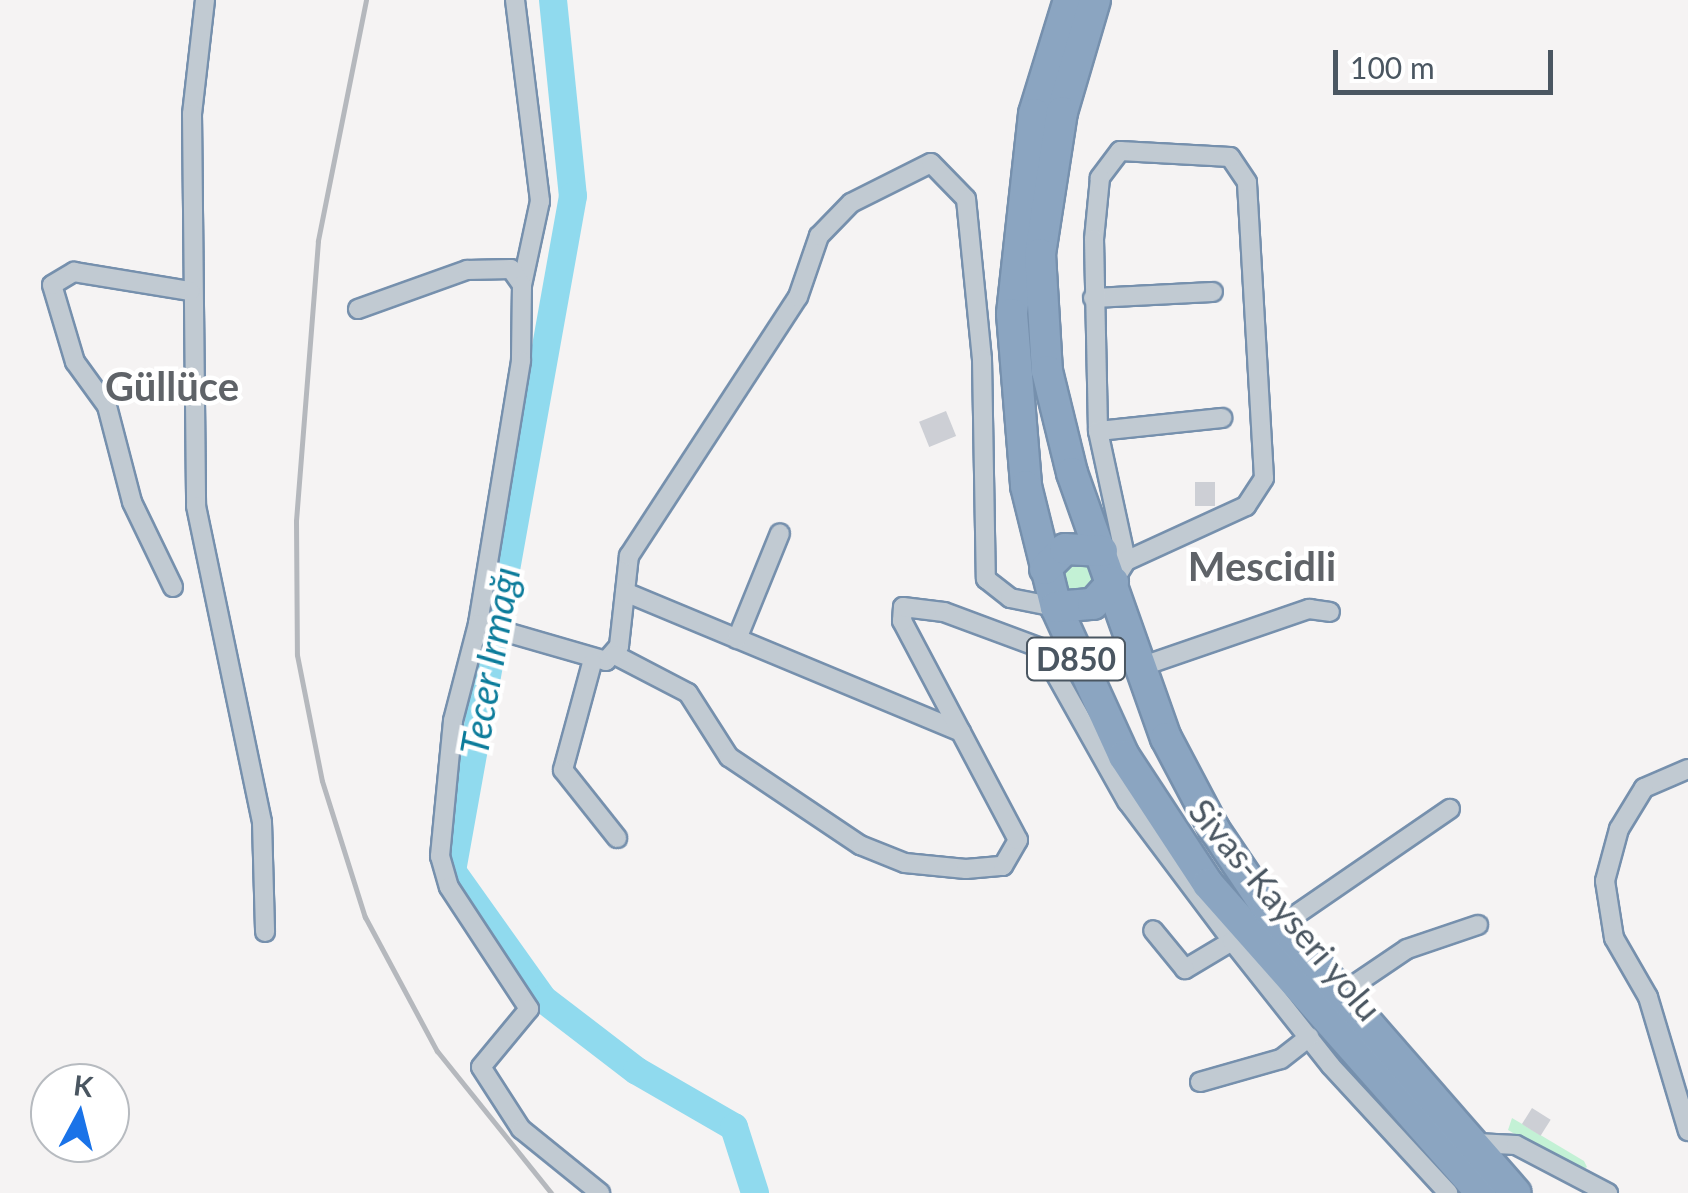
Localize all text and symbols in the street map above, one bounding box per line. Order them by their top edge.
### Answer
scale bar [1338,30,1558,92]
text: 100 m [1350,49,1435,85]
district label: Güllüce [105,362,239,410]
district label: Mescidli [1188,542,1336,590]
water label: Tecer Irmağı [451,563,529,759]
road number: D850 [1024,632,1128,686]
street label: Sivas-Kayseri yolu [1181,789,1391,1029]
north arrow [30,1063,130,1163]
text: K [72,1067,95,1103]

